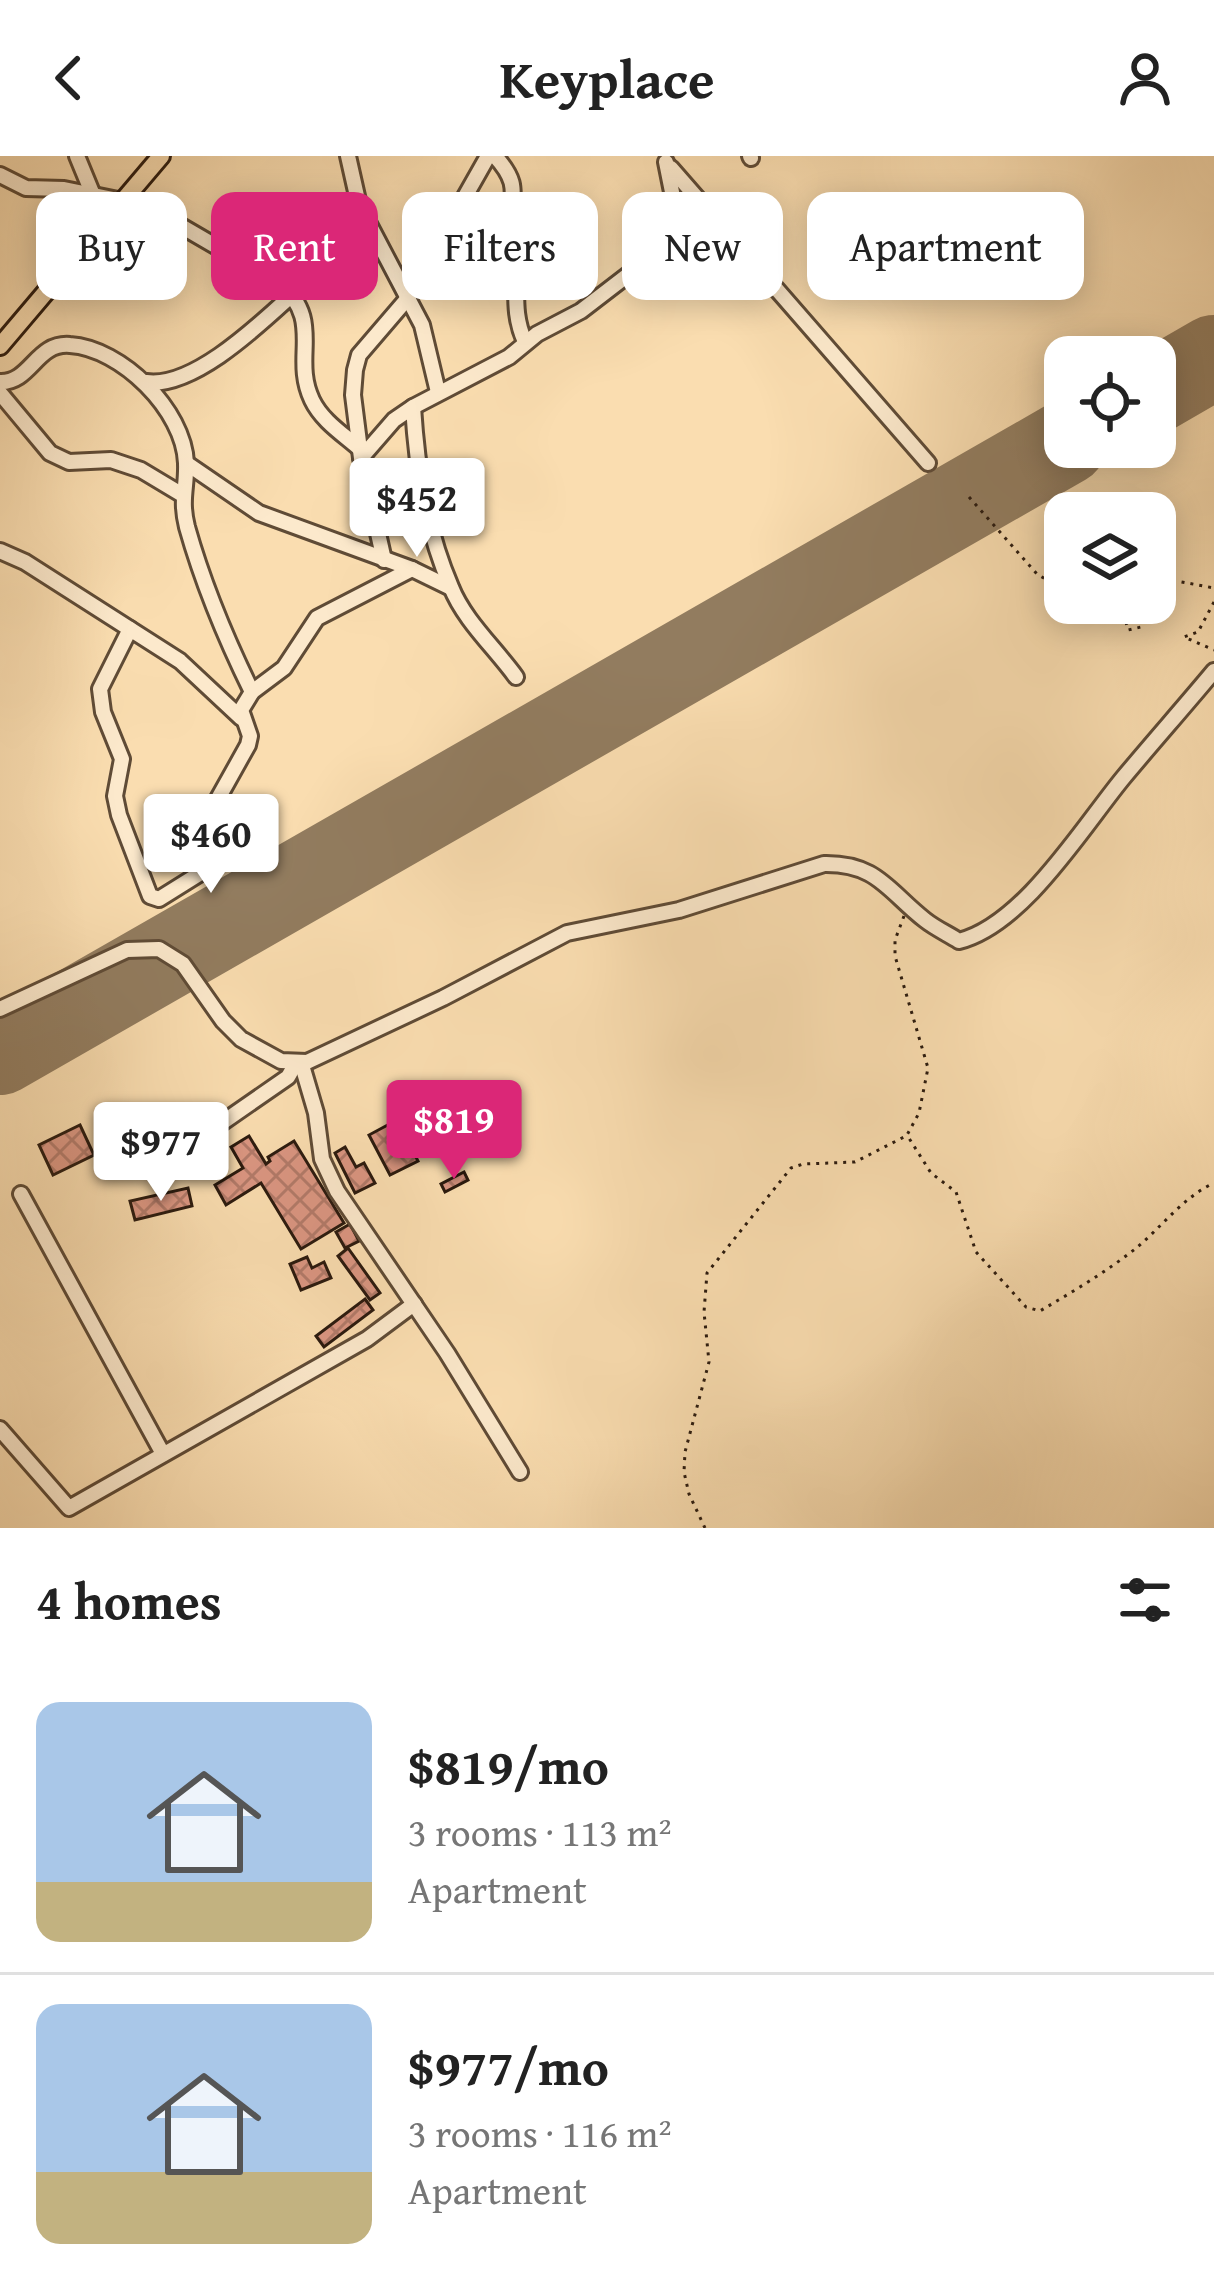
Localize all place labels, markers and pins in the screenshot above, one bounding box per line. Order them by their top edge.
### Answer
pin: $452 [346,458,488,560]
pin: $460 [140,794,282,896]
pin: $819 [383,1080,525,1182]
pin: $977 [90,1102,232,1204]

